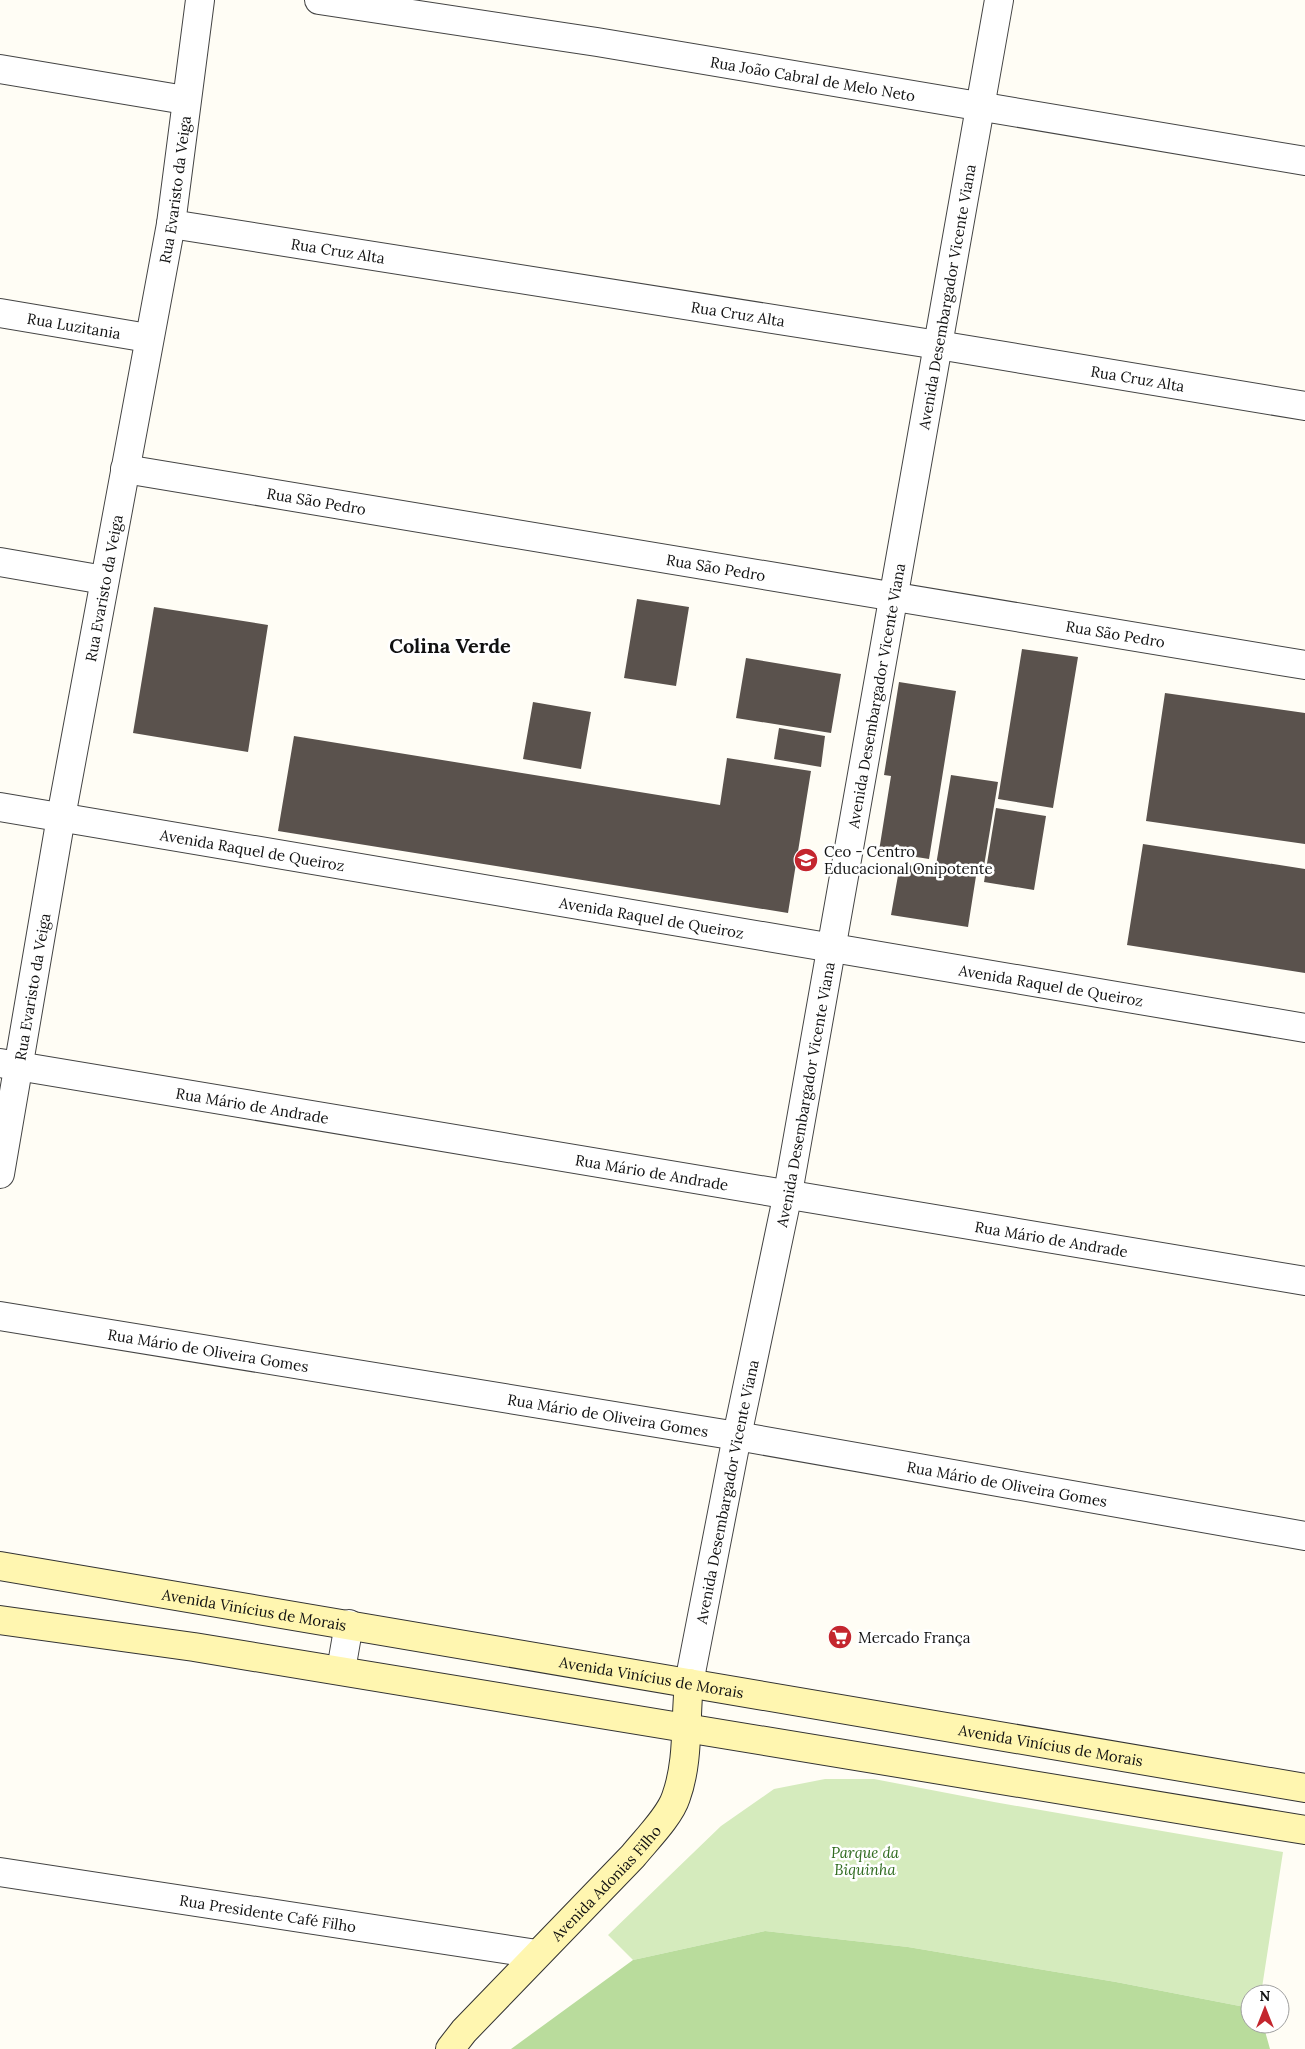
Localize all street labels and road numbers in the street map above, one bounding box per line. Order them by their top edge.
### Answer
street label: Rua João Cabral de Melo Neto [709,52,917,105]
street label: Rua Evaristo da Veiga [154,114,194,265]
street label: Avenida Desembargador Vicente Viana [914,163,979,432]
street label: Rua Cruz Alta [290,234,386,267]
street label: Rua Cruz Alta [690,297,787,330]
street label: Rua Luzitania [26,308,122,343]
street label: Rua Cruz Alta [1089,361,1186,395]
street label: Rua São Pedro [265,483,368,518]
street label: Rua Evaristo da Veiga [81,513,126,663]
street label: Rua São Pedro [665,550,767,585]
street label: Avenida Desembargador Vicente Viana [843,561,909,831]
street label: Rua São Pedro [1064,616,1167,651]
street label: Avenida Raquel de Queiroz [158,825,346,875]
street label: Avenida Raquel de Queiroz [557,892,745,942]
street label: Rua Evaristo da Veiga [10,911,54,1062]
street label: Avenida Desembargador Vicente Viana [771,960,838,1230]
street label: Avenida Raquel de Queiroz [956,960,1145,1010]
street label: Rua Mário de Andrade [175,1083,330,1127]
street label: Rua Mário de Andrade [574,1150,730,1194]
street label: Rua Mário de Andrade [973,1217,1129,1261]
street label: Rua Mário de Oliveira Gomes [107,1324,310,1376]
street label: Avenida Desembargador Vicente Viana [691,1358,762,1626]
street label: Rua Mário de Oliveira Gomes [506,1389,710,1441]
street label: Rua Mário de Oliveira Gomes [905,1457,1109,1511]
street label: Avenida Vinícius de Morais [160,1584,348,1634]
street label: Avenida Vinícius de Morais [557,1652,745,1702]
street label: Avenida Vinícius de Morais [956,1720,1145,1770]
street label: Avenida Adonias Filho [546,1821,665,1945]
street label: Rua Presidente Café Filho [178,1890,358,1936]

